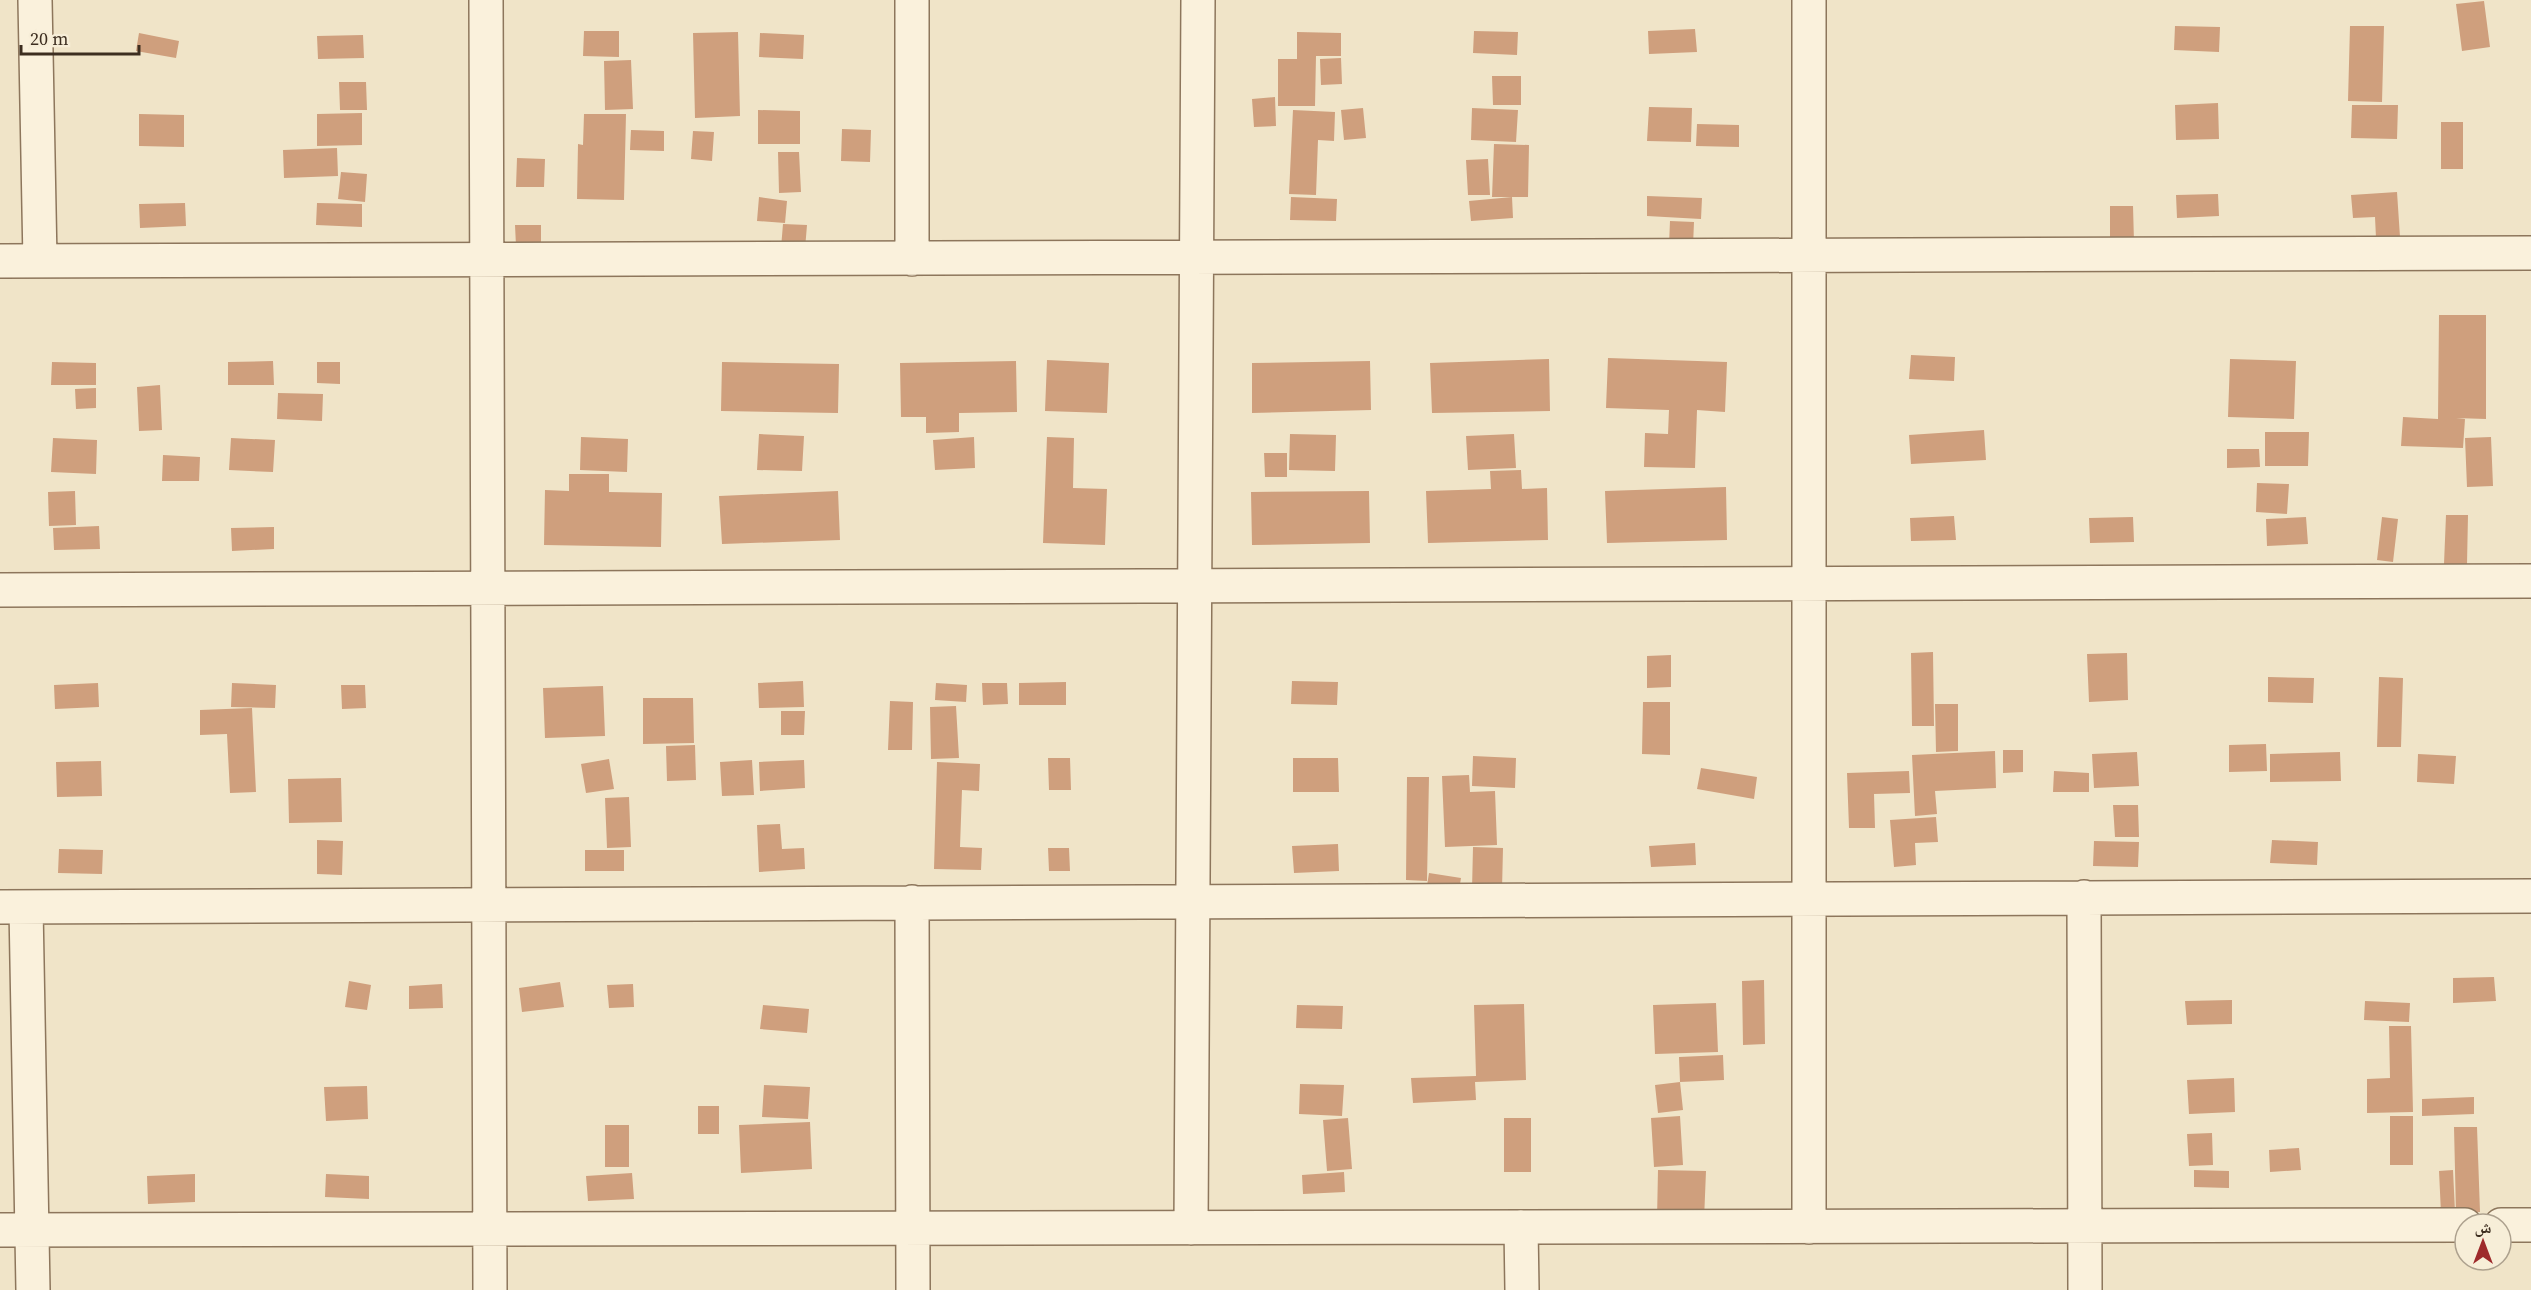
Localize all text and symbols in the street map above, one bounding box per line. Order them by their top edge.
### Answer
scale bar [21,18,140,56]
text: 20 m [30,26,68,51]
north arrow [2453,1212,2513,1272]
text: ش [2475,1216,2492,1238]

